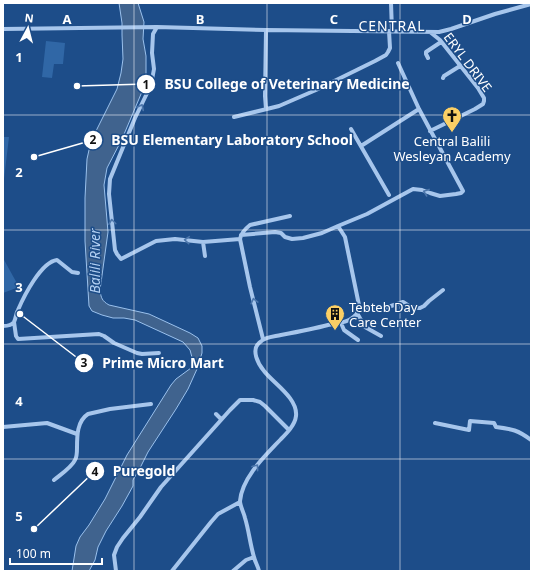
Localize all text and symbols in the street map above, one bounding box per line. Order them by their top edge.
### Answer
north arrow [8,8,48,48]
text: N [24,10,35,26]
text: A [63,10,72,28]
text: B [196,10,204,28]
text: C [330,10,338,28]
text: D [462,10,472,28]
district label: CENTRAL [358,16,426,35]
street label: ERYL DRIVE [440,29,496,95]
text: 1 [15,48,23,66]
callout: BSU College of Veterinary Medicine [136,71,418,97]
text: BSU College of Veterinary Medicine [164,74,410,93]
text: 1 [143,76,149,93]
one-way arrow [136,104,144,112]
church icon: Central Balili Wesleyan Academy [441,105,463,133]
callout: BSU Elementary Laboratory School [83,127,361,153]
text: BSU Elementary Laboratory School [111,130,353,149]
text: 2 [90,131,97,148]
place label: Central Balili Wesleyan Academy [393,132,511,165]
text: 2 [15,163,23,181]
one-way arrow [423,188,430,197]
one-way arrow [108,219,117,225]
water label: Balili River [85,228,104,294]
one-way arrow [184,236,190,245]
text: 3 [15,278,23,296]
one-way arrow [250,298,258,304]
place label: Tebteb Day Care Center [349,298,422,331]
building icon: Tebteb Day Care Center [324,303,346,331]
callout: Prime Micro Mart [74,350,232,376]
text: Prime Micro Mart [102,353,224,372]
text: 3 [81,354,88,371]
text: 4 [15,392,23,410]
callout: Puregold [85,458,184,484]
text: Puregold [113,461,175,480]
text: 4 [92,463,99,480]
one-way arrow [251,464,259,471]
text: 5 [15,507,23,525]
scale bar [10,540,102,566]
text: 100 m [16,545,51,562]

